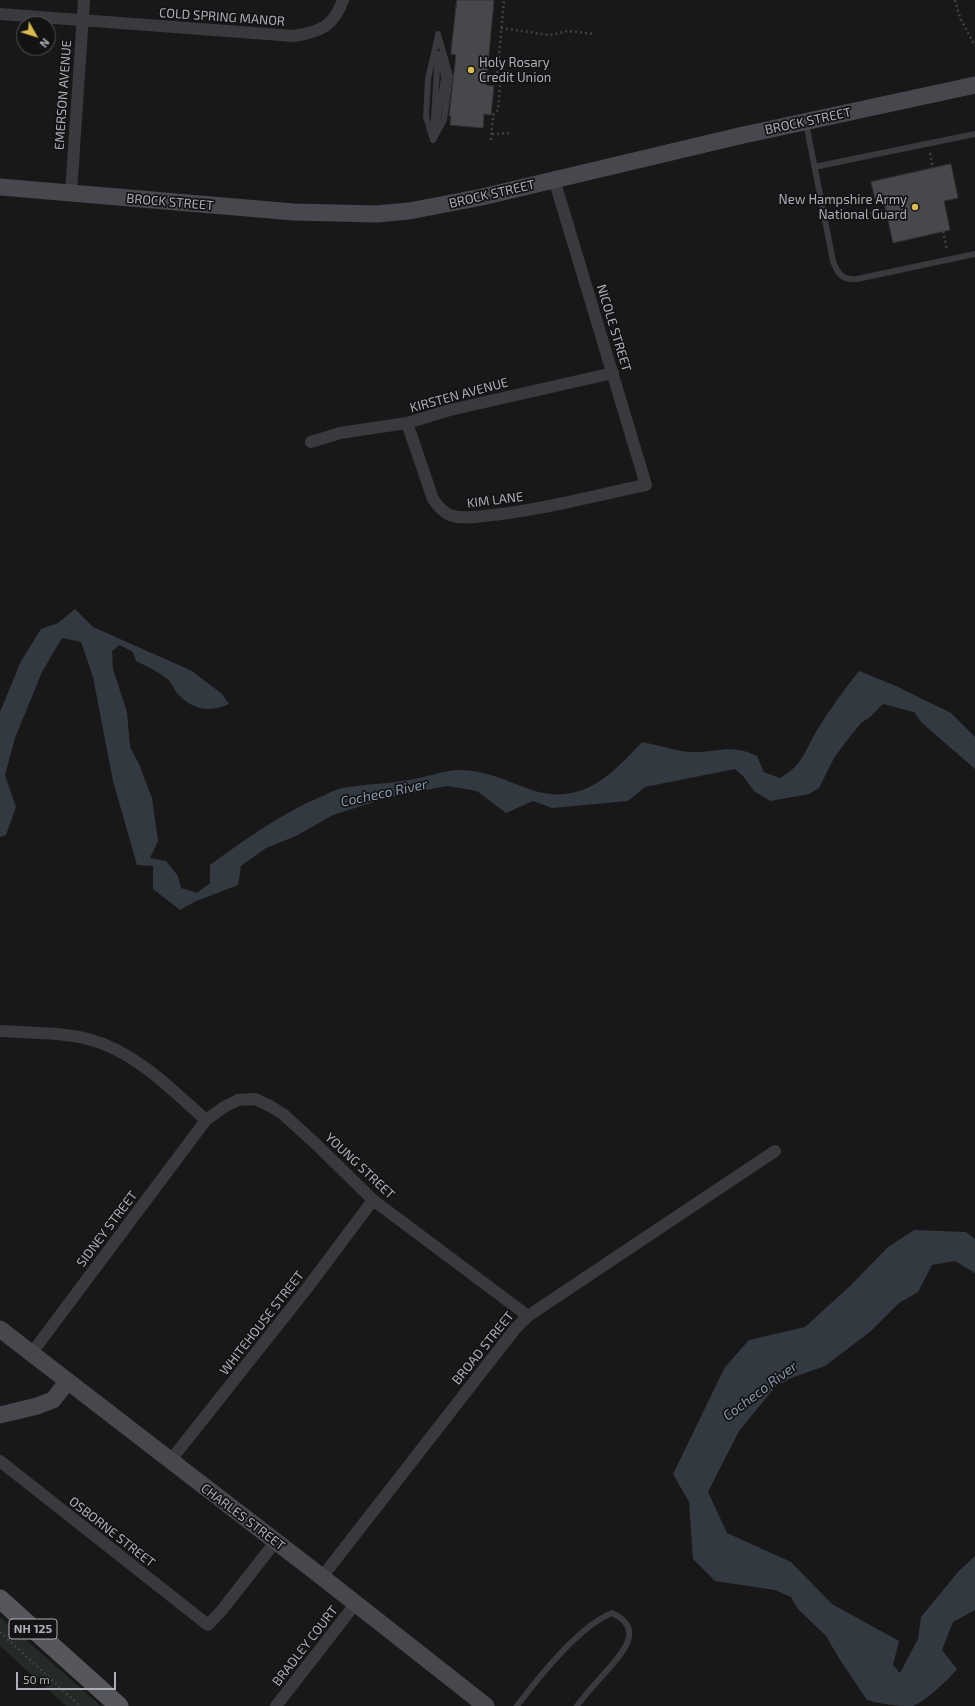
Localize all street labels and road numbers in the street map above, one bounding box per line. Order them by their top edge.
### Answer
street label: COLD SPRING MANOR [159,5,285,29]
street label: EMERSON AVENUE [51,40,75,150]
street label: BROCK STREET [763,104,853,138]
street label: BROCK STREET [447,177,537,211]
street label: BROCK STREET [126,190,214,214]
street label: NICOLE STREET [593,283,635,373]
street label: KIRSTEN AVENUE [408,374,510,416]
street label: KIM LANE [466,489,524,511]
street label: YOUNG STREET [322,1130,398,1202]
street label: SIDNEY STREET [73,1188,141,1270]
street label: WHITEHOUSE STREET [217,1268,307,1378]
street label: BROAD STREET [449,1308,517,1388]
street label: CHARLES STREET [198,1480,288,1554]
street label: OSBORNE STREET [66,1494,158,1570]
street label: BRADLEY COURT [269,1603,341,1689]
road number: NH 125 [9,1619,57,1639]

